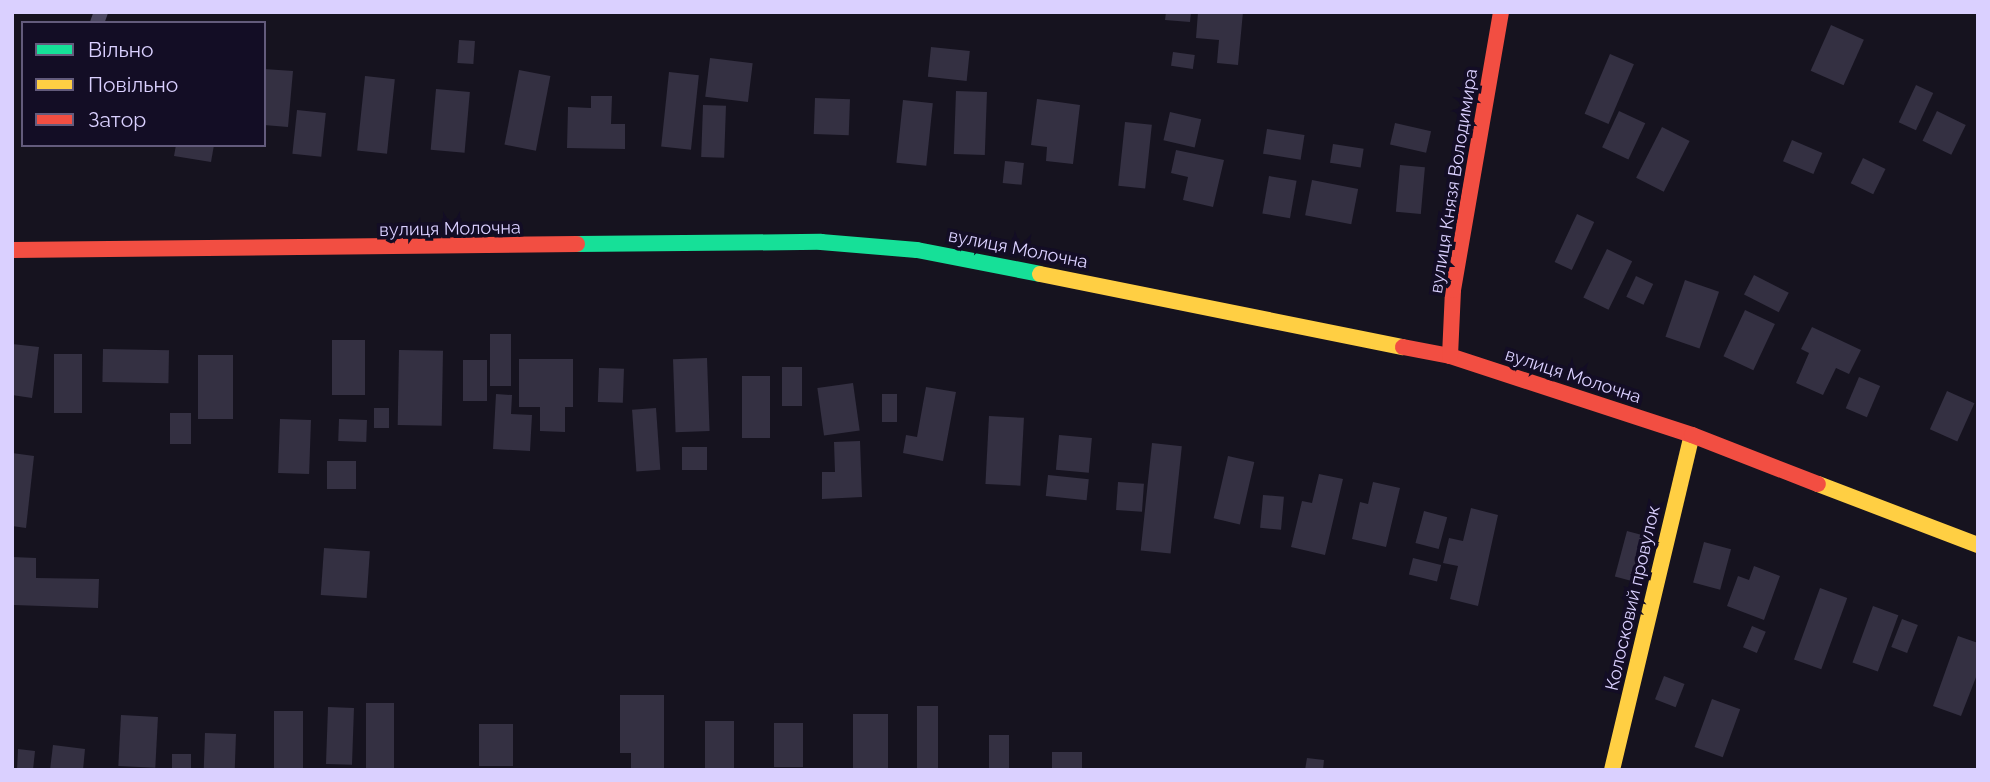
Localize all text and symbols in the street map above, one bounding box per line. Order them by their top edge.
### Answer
legend [21,21,266,147]
text: Вільно [88,37,154,62]
street label: вулиця Князя Володимира [1426,67,1482,295]
text: Повільно [88,72,178,97]
text: Затор [88,107,146,132]
street label: вулиця Молочна [379,217,521,241]
street label: вулиця Молочна [946,225,1090,273]
street label: вулиця Молочна [1502,344,1644,408]
street label: Колосковий провулок [1601,503,1665,693]

